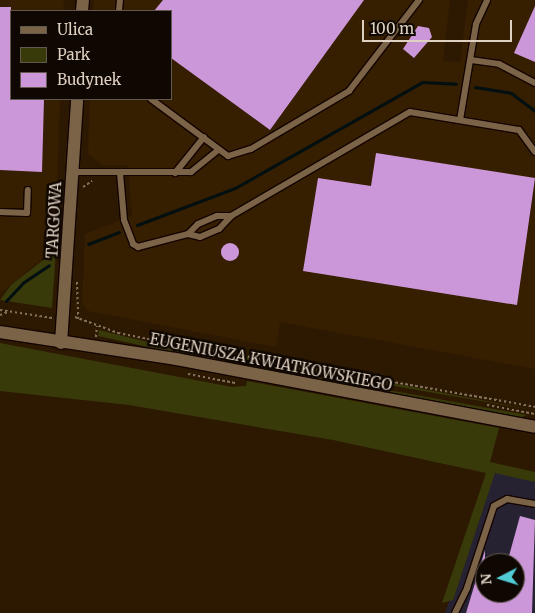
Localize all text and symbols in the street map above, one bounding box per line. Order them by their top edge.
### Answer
legend [10,10,172,100]
scale bar [365,10,515,42]
text: 100 m [370,19,414,38]
text: Ulica [57,20,93,39]
text: Park [57,45,90,64]
text: Budynek [57,70,121,89]
street label: TARGOWA [43,181,65,259]
street label: EUGENIUSZA KWIATKOWSKIEGO [148,330,394,394]
north arrow [475,553,525,603]
text: N [477,573,496,586]

